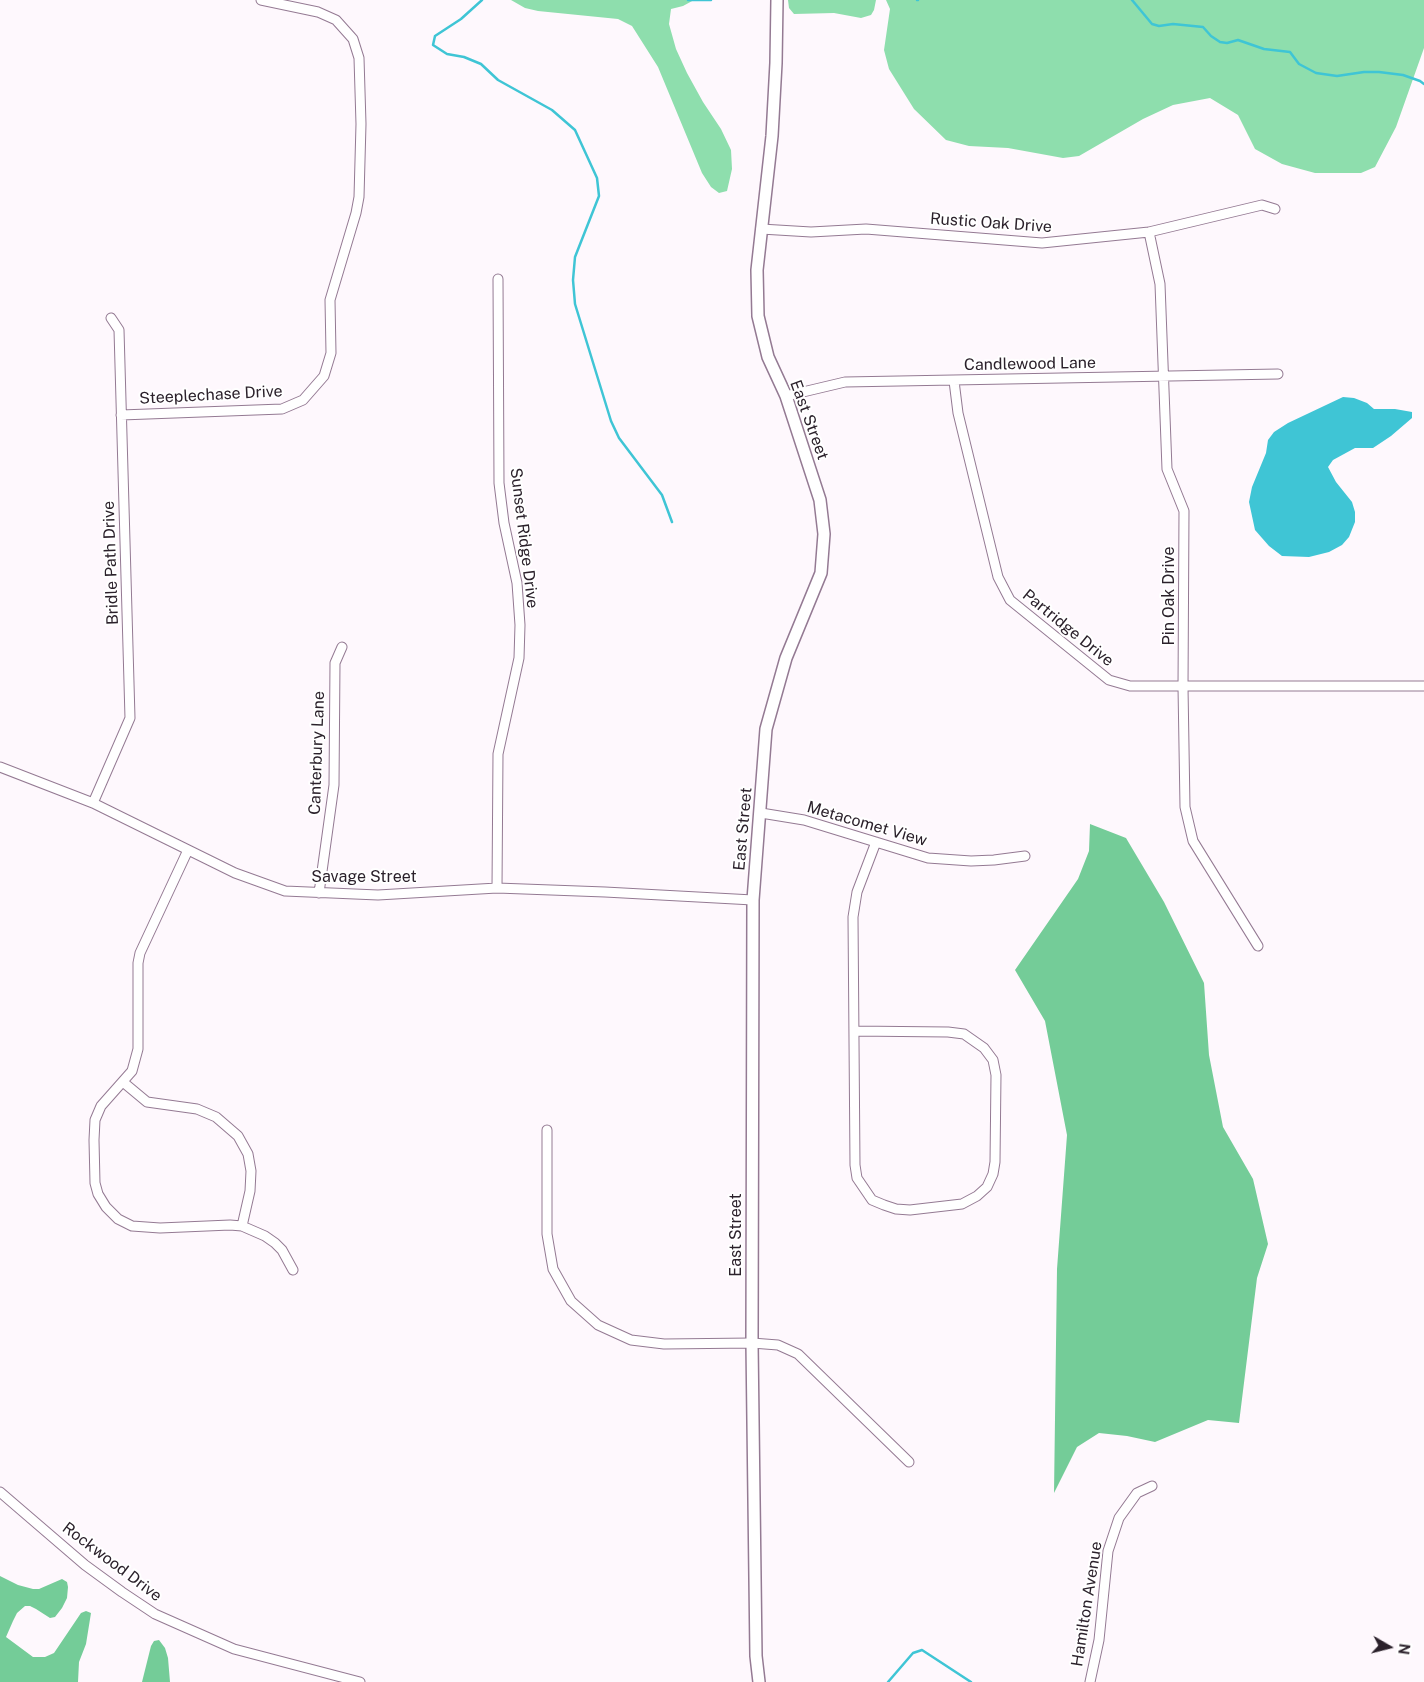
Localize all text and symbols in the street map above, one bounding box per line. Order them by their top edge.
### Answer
street label: Rustic Oak Drive [929,209,1053,237]
street label: Candlewood Lane [964,353,1096,375]
street label: East Street [786,378,832,462]
street label: Steeplechase Drive [139,382,283,408]
street label: Sunset Ridge Drive [506,467,542,609]
street label: Bridle Path Drive [99,501,123,625]
street label: Pin Oak Drive [1159,547,1179,645]
street label: Partridge Drive [1019,585,1117,671]
street label: Canterbury Lane [305,691,329,815]
street label: East Street [730,787,756,871]
street label: Metacomet View [805,798,929,850]
street label: Savage Street [311,867,417,887]
street label: East Street [726,1193,746,1277]
street label: Rockwood Drive [58,1518,166,1606]
street label: Hamilton Avenue [1068,1540,1106,1668]
north arrow [1364,1622,1414,1672]
text: N [1395,1643,1413,1656]

